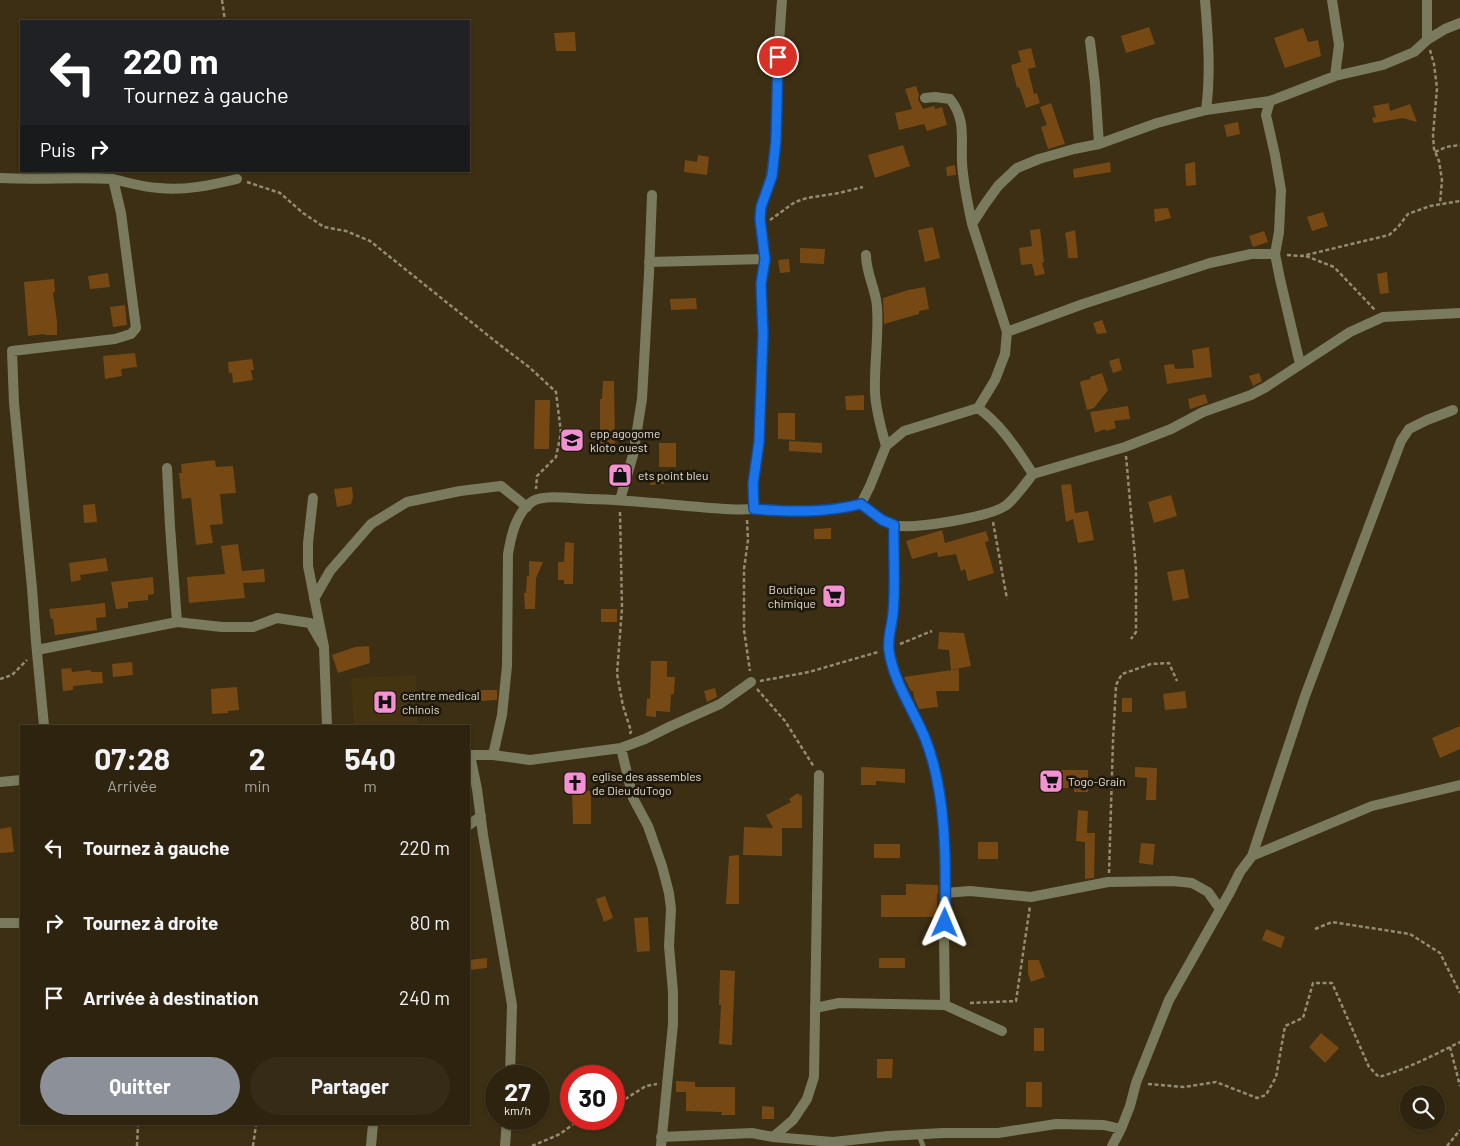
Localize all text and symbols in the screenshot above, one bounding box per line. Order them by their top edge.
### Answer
pin [757,36,799,78]
text: 220 m [123,39,218,81]
icon: left [40,40,105,105]
icon: arrive [764,43,792,71]
text: Tournez à gauche [123,81,289,107]
icon: right [85,135,113,163]
text: Puis [40,138,75,161]
place label: epp agogome kloto ouest [590,426,660,454]
school or university icon: epp agogome kloto ouest [559,427,585,453]
shop icon: ets point bleu [607,462,633,488]
place label: ets point bleu [638,468,708,482]
place label: Boutique chimique [768,582,816,610]
supermarket icon: Boutique chimique [821,583,847,609]
place label: centre medical chinois [402,688,480,716]
hospital icon: centre medical chinois [372,689,398,715]
text: 07:28 [94,740,170,776]
text: 2 [249,740,266,776]
text: 540 [344,740,396,776]
supermarket icon: Togo-Grain [1038,768,1064,794]
place label: eglise des assembles de Dieu duTogo [592,769,702,797]
church icon: eglise des assembles de Dieu duTogo [562,770,588,796]
place label: Togo-Grain [1068,774,1126,788]
text: Arrivée [107,776,157,795]
text: min [244,776,270,795]
text: m [363,776,377,795]
icon: left [40,834,68,862]
text: Tournez à gauche [83,836,230,859]
text: 220 m [399,836,450,859]
position arrow [918,896,970,948]
icon: right [40,909,68,937]
text: Tournez à droite [83,911,219,934]
text: 80 m [410,911,450,934]
icon: arrive [40,984,68,1012]
text: Arrivée à destination [83,986,259,1009]
text: 240 m [399,986,450,1009]
button: Quitter [40,1057,240,1115]
button: Partager [250,1057,450,1115]
speed limit sign: 30 [560,1065,625,1130]
text: 27 [504,1076,531,1106]
map controls [1400,1085,1445,1130]
button: search [1400,1085,1445,1130]
text: km/h [504,1103,531,1117]

